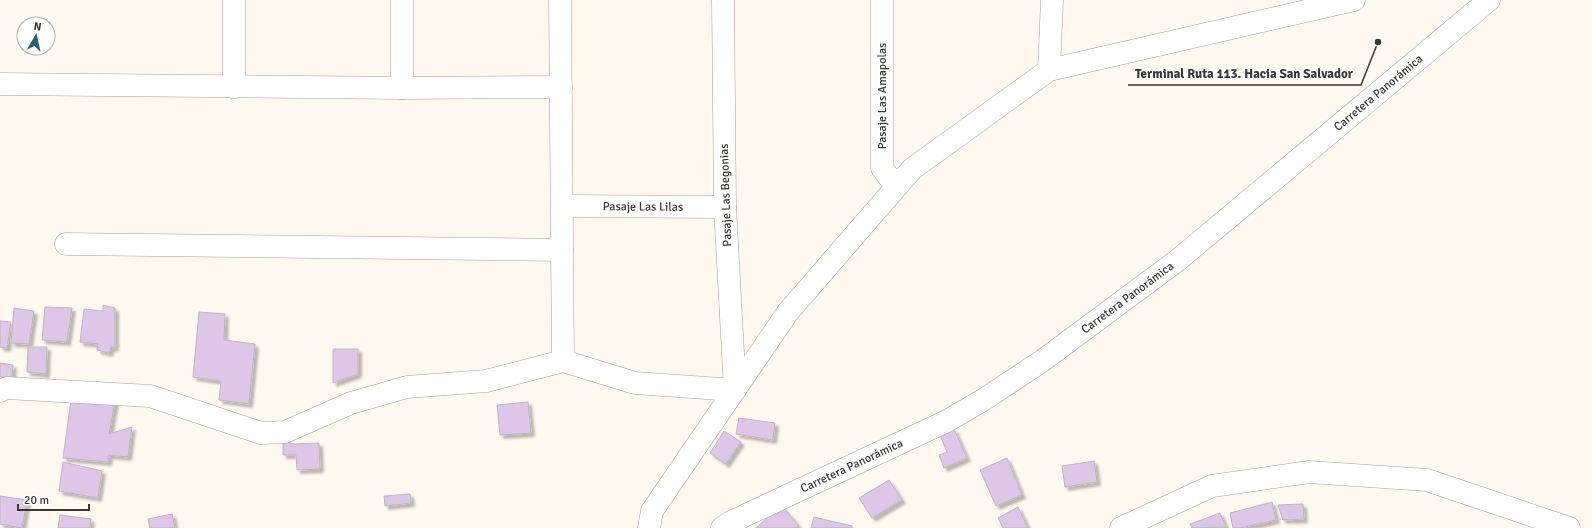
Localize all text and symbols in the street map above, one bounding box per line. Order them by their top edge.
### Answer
north arrow [16,16,56,56]
text: N [33,20,42,34]
street label: Pasaje Las Amapolas [875,43,890,149]
street label: Carretera Panorámica [1331,51,1426,134]
callout: Terminal Ruta 113. Hacia San Salvador [1128,60,1361,85]
text: Terminal Ruta 113. Hacia San Salvador [1135,66,1354,82]
street label: Pasaje Las Begonias [717,143,735,247]
street label: Pasaje Las Lilas [603,199,683,214]
street label: Carretera Panorámica [1078,258,1177,337]
street label: Carretera Panorámica [798,435,905,496]
scale bar [18,486,89,512]
text: 20 m [24,493,49,508]

